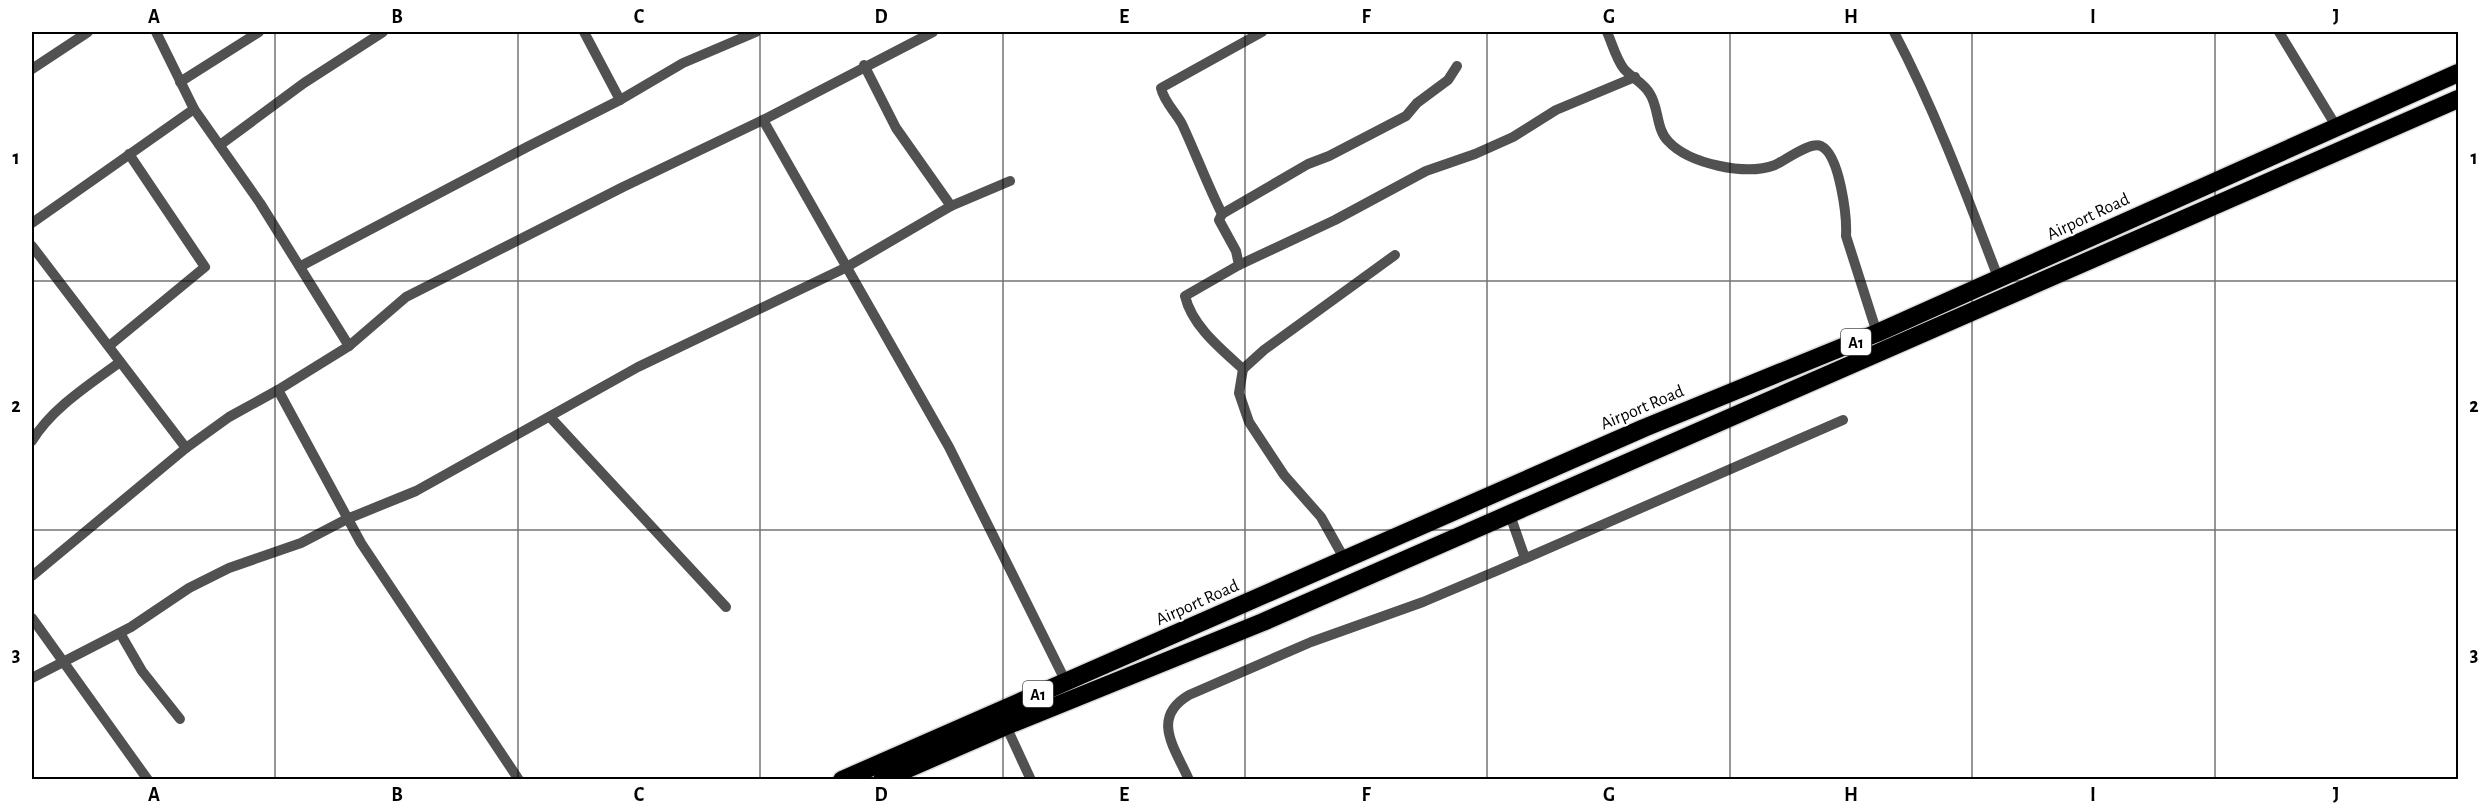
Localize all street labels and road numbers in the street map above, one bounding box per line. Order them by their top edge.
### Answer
street label: Airport Road [2044,190,2132,244]
road number: A1 [1841,329,1871,355]
street label: Airport Road [1598,382,1687,434]
street label: Airport Road [1153,577,1242,629]
road number: A1 [1023,681,1053,707]

